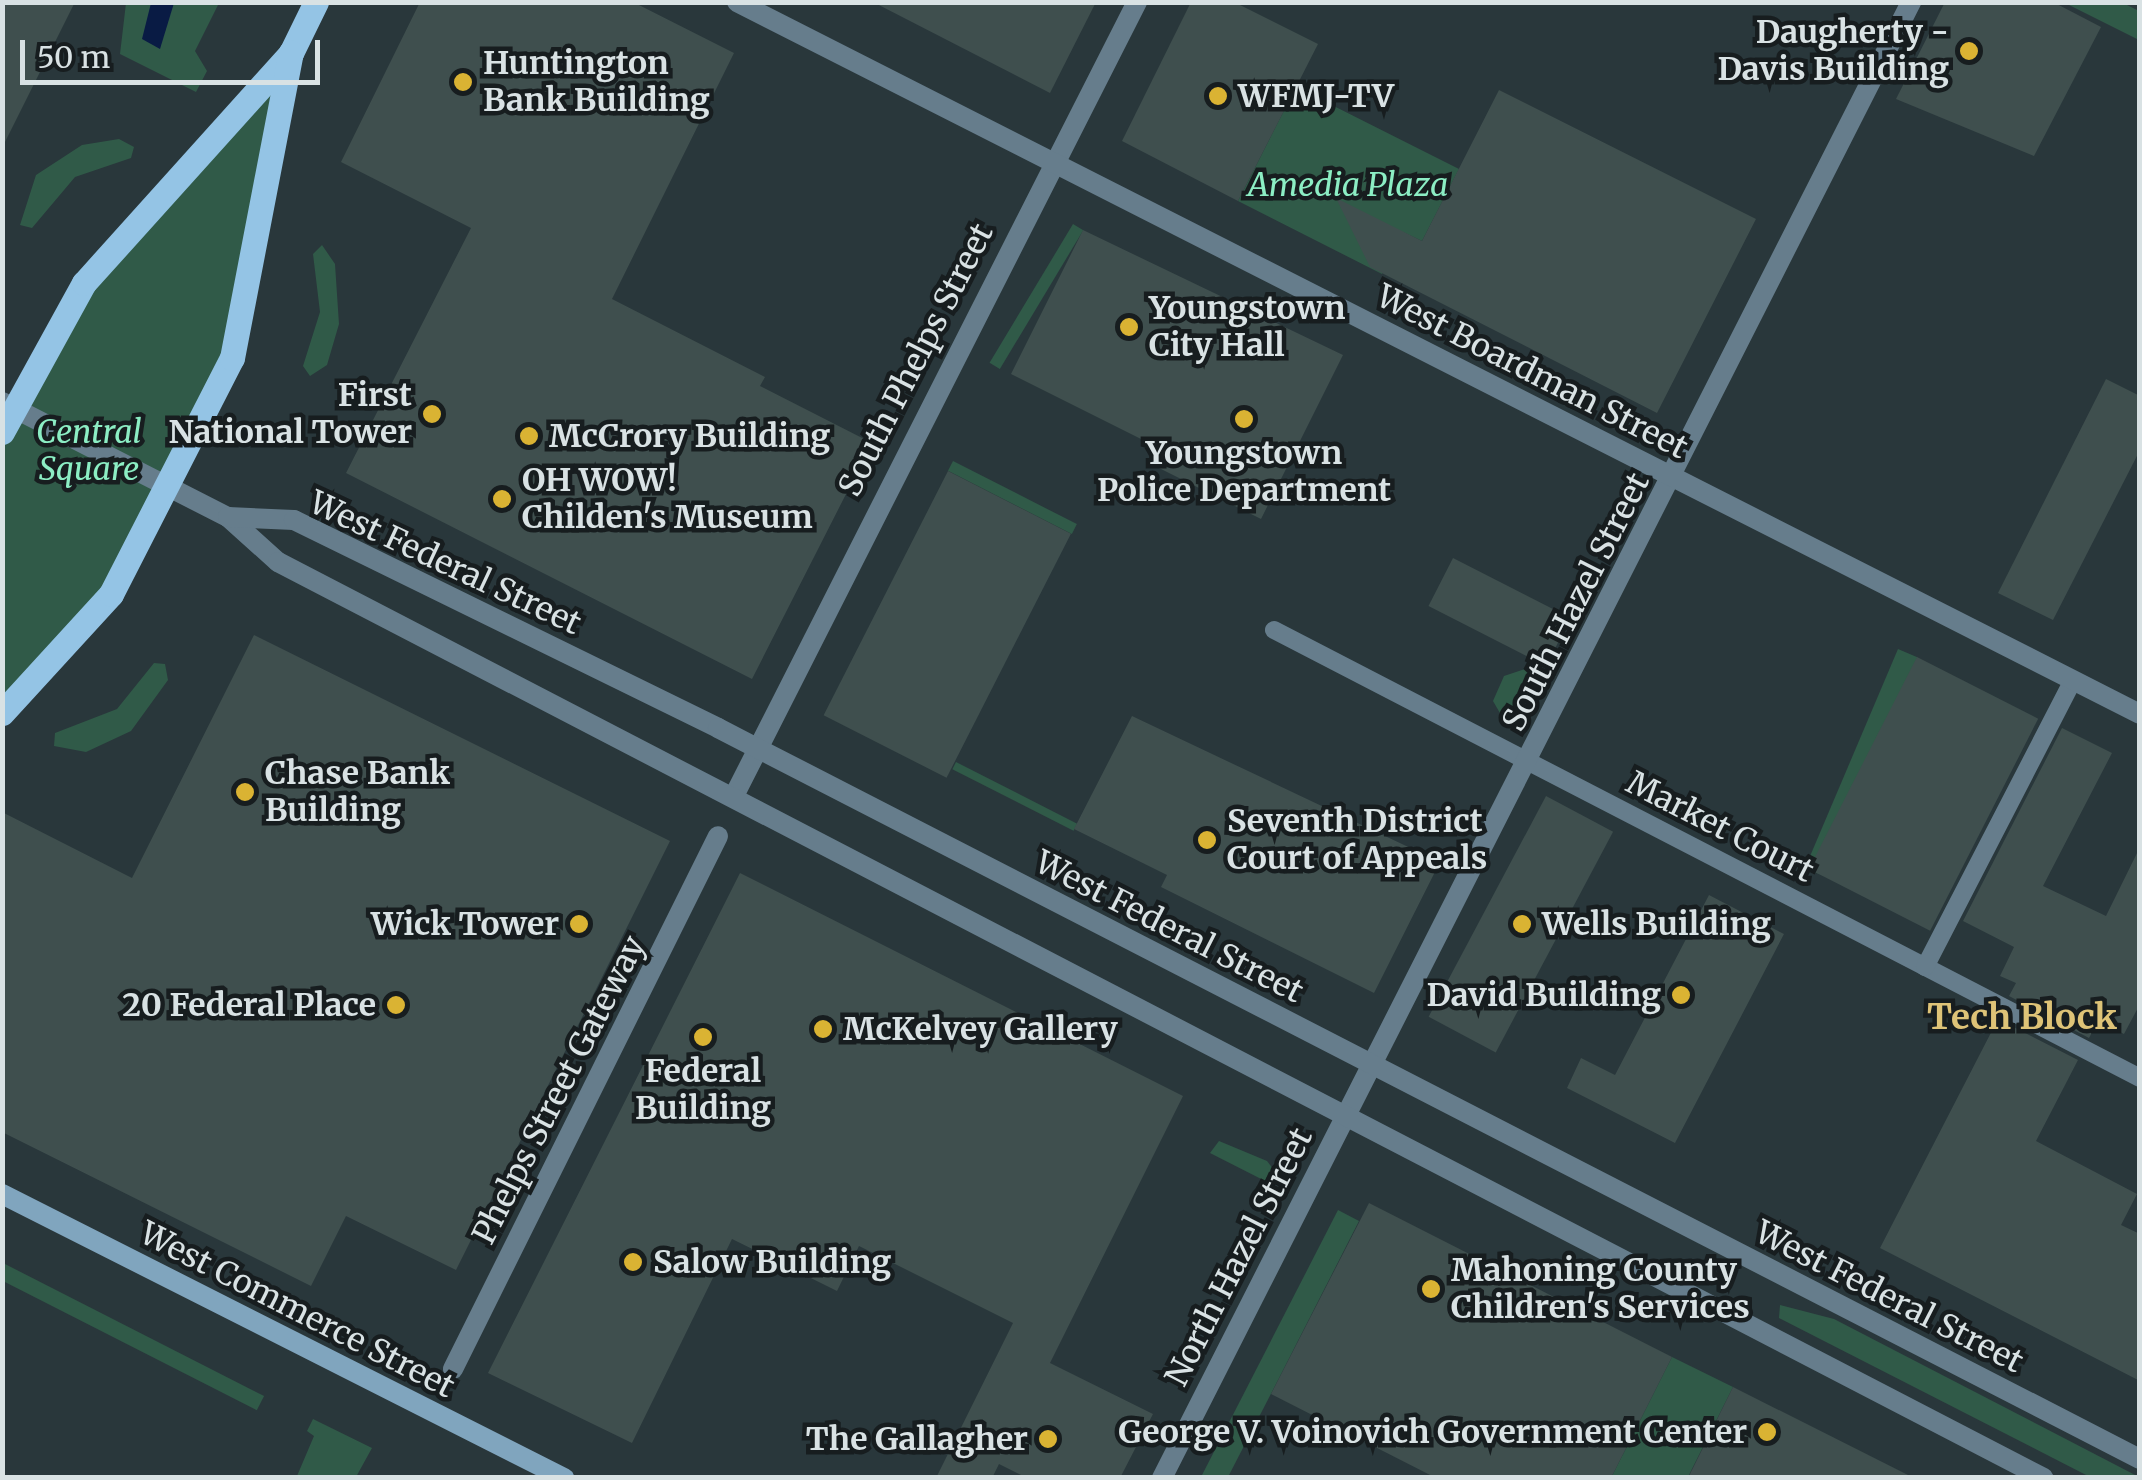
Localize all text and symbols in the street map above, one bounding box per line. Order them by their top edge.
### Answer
place label: Daugherty - Davis Building [1717,14,1949,89]
scale bar [25,20,325,82]
text: 50 m [37,38,110,76]
marker: Daugherty - Davis Building [1958,40,1980,62]
place label: Huntington Bank Building [483,45,710,120]
marker: Huntington Bank Building [452,71,474,93]
place label: WFMJ-TV [1238,77,1394,115]
marker: WFMJ-TV [1207,85,1229,107]
park label: Amedia Plaza [1248,166,1448,204]
street label: South Phelps Street [831,217,1001,503]
street label: West Boardman Street [1370,277,1694,467]
place label: Youngstown City Hall [1149,290,1345,365]
marker: Youngstown City Hall [1118,316,1140,338]
place label: First National Tower [169,377,412,452]
marker: First National Tower [421,403,443,425]
marker: Youngstown Police Department [1233,408,1255,430]
park label: Central Square [36,414,142,489]
place label: McCrory Building [549,417,830,455]
marker: McCrory Building [518,425,540,447]
place label: Youngstown Police Department [1097,435,1391,510]
place label: OH WOW! Childen's Museum [522,462,813,537]
street label: South Hazel Street [1494,467,1658,737]
street label: West Federal Street [303,483,587,643]
marker: OH WOW! Childen's Museum [491,488,513,510]
place label: Chase Bank Building [265,755,450,830]
street label: Market Court [1620,763,1820,891]
marker: Chase Bank Building [234,781,256,803]
place label: Seventh District Court of Appeals [1227,803,1487,878]
marker: Seventh District Court of Appeals [1196,829,1218,851]
street label: West Federal Street [1029,843,1309,1011]
place label: Wick Tower [371,905,559,943]
place label: Wells Building [1542,905,1771,943]
marker: Wick Tower [568,913,590,935]
marker: Wells Building [1511,913,1533,935]
street label: Phelps Street Gateway [465,930,653,1250]
place label: David Building [1426,976,1661,1014]
marker: David Building [1670,984,1692,1006]
place label: 20 Federal Place [122,986,376,1024]
marker: 20 Federal Place [385,994,407,1016]
district label: Tech Block [1927,996,2117,1038]
place label: McKelvey Gallery [843,1010,1118,1048]
marker: McKelvey Gallery [812,1018,834,1040]
marker: Federal Building [692,1026,714,1048]
place label: Federal Building [635,1053,771,1128]
street label: North Hazel Street [1157,1122,1321,1392]
street label: West Federal Street [1749,1213,2029,1381]
street label: West Commerce Street [133,1214,461,1406]
place label: Salow Building [653,1243,891,1281]
marker: Salow Building [622,1251,644,1273]
place label: Mahoning County Children's Services [1451,1252,1750,1327]
marker: Mahoning County Children's Services [1420,1278,1442,1300]
place label: George V. Voinovich Government Center [1118,1413,1747,1451]
place label: The Gallagher [806,1420,1028,1458]
marker: George V. Voinovich Government Center [1756,1421,1778,1443]
marker: The Gallagher [1037,1428,1059,1450]

